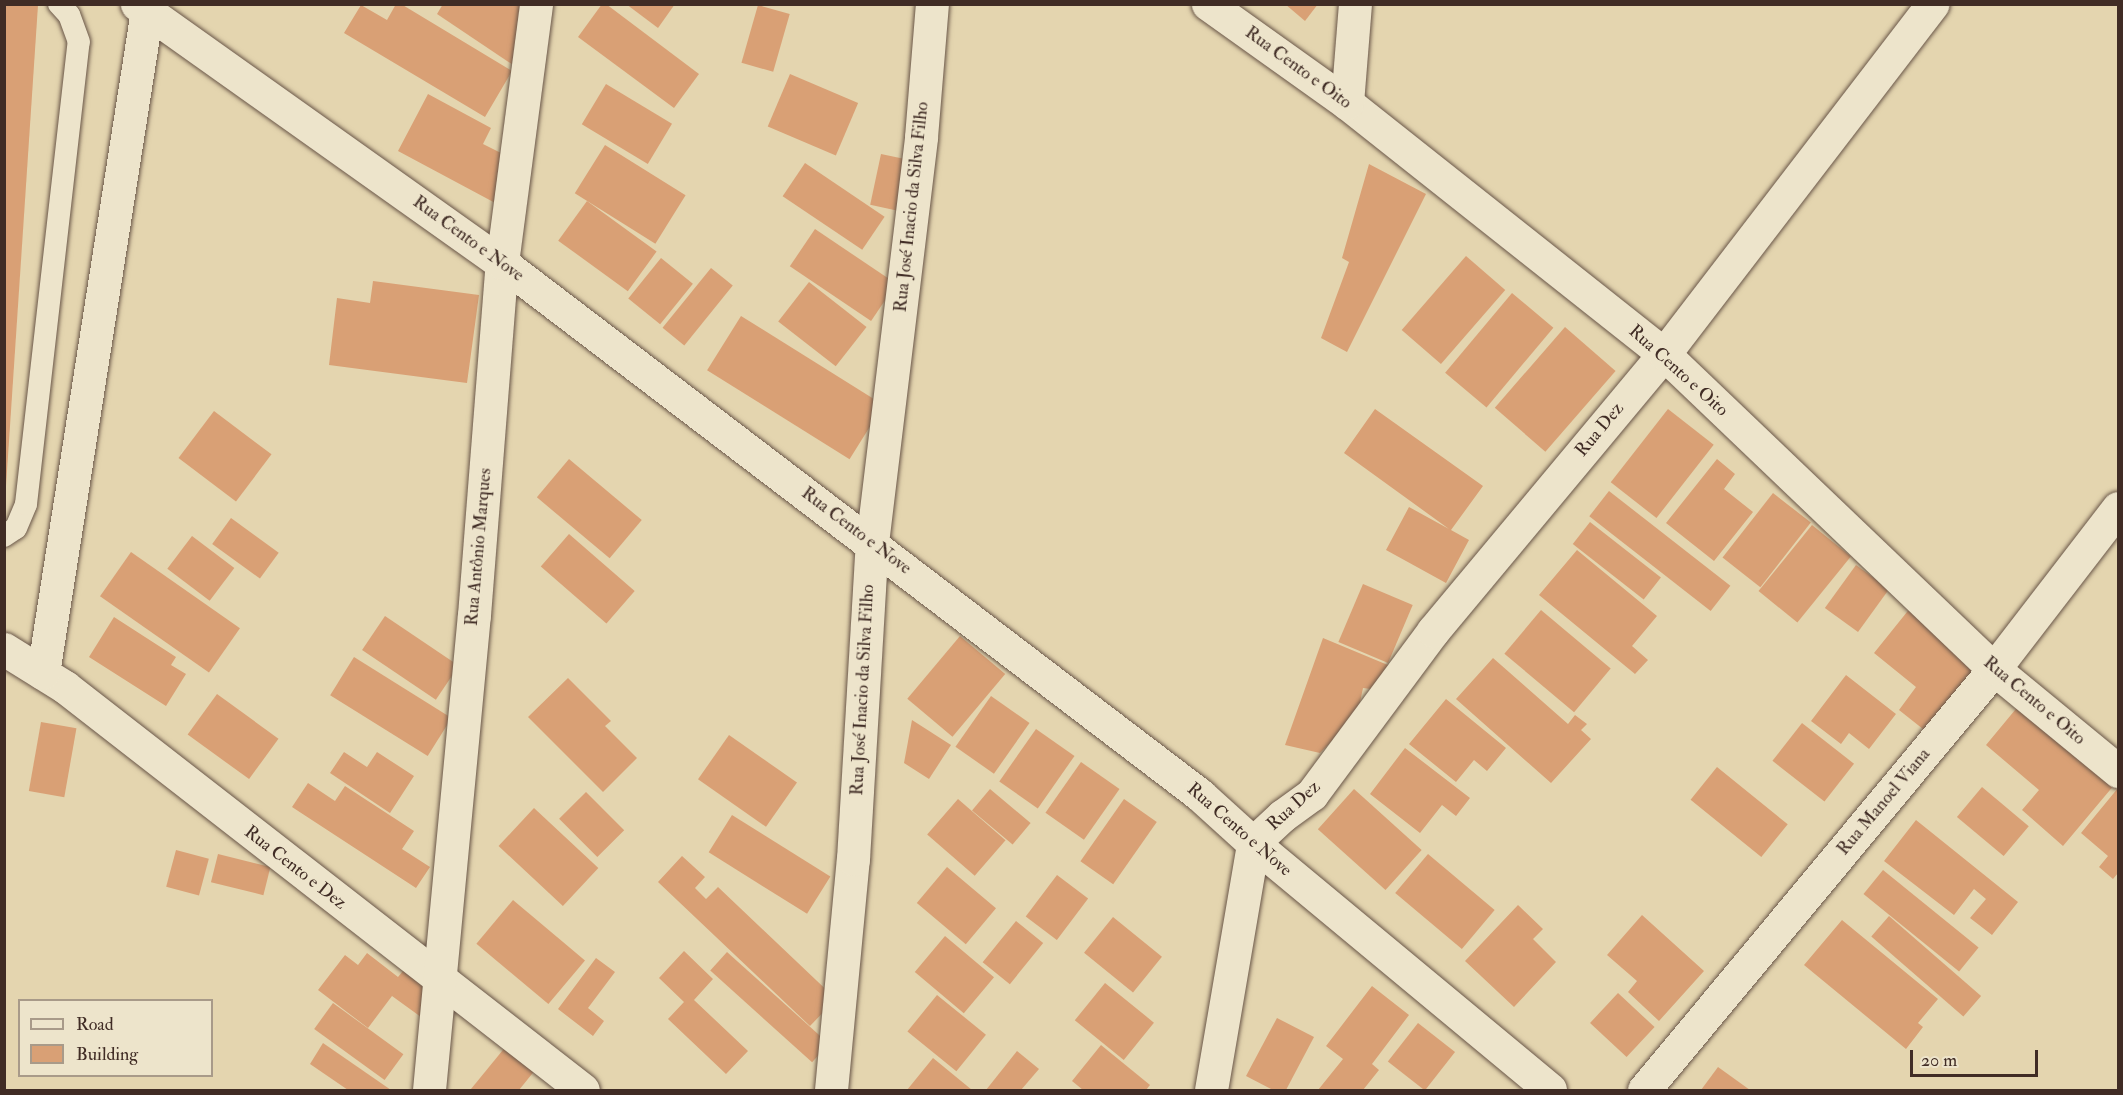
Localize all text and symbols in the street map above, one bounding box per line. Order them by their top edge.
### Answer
street label: Rua Cento e Oito [1241,22,1355,114]
street label: Rua José Inacio da Silva Filho [890,101,934,313]
street label: Rua Cento e Nove [408,191,528,287]
street label: Rua Cento e Oito [1624,321,1732,421]
street label: Rua Dez [1571,399,1629,461]
street label: Rua Antônio Marques [461,467,497,627]
street label: Rua Cento e Nove [797,483,915,579]
street label: Rua José Inacio da Silva Filho [847,584,879,796]
street label: Rua Cento e Oito [1979,652,2089,750]
street label: Rua Manoel Viana [1833,744,1935,860]
street label: Rua Dez [1263,777,1325,835]
street label: Rua Cento e Nove [1182,779,1296,881]
street label: Rua Cento e Dez [240,821,350,915]
legend [18,999,213,1077]
text: Road [76,1013,114,1036]
scale bar [1913,1038,2040,1076]
text: Building [76,1043,138,1066]
text: 20 m [1921,1049,1957,1072]

